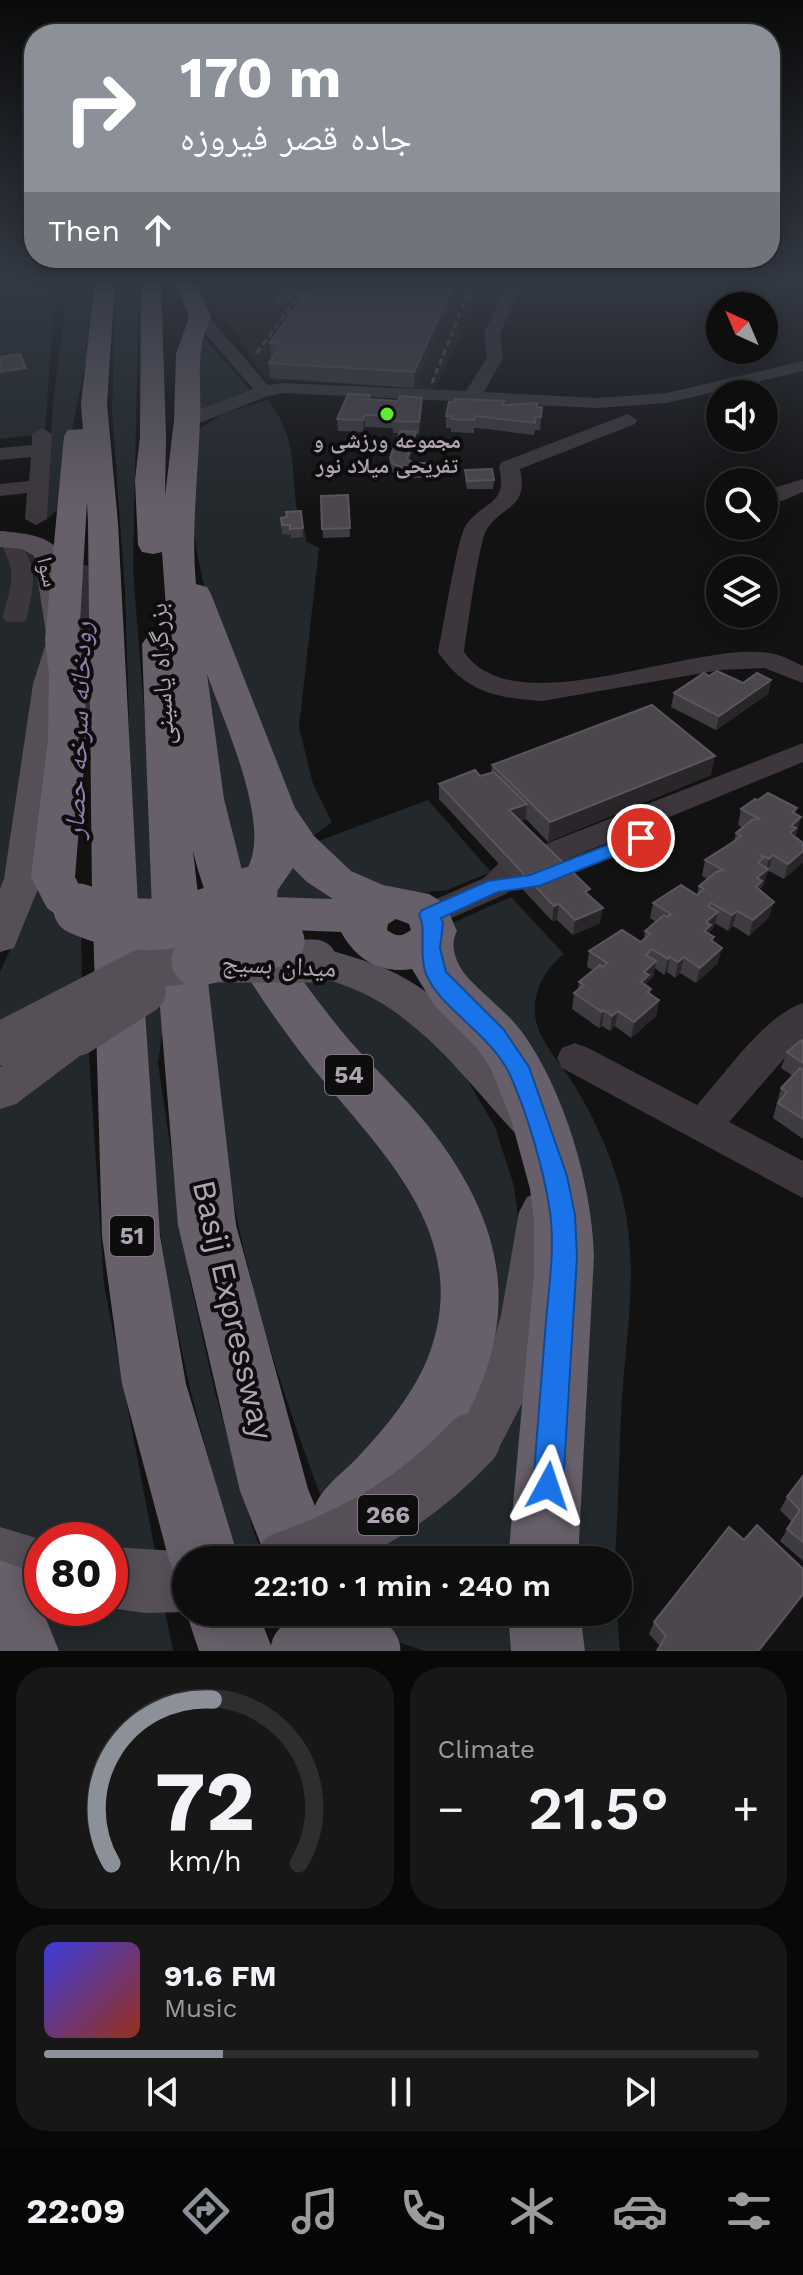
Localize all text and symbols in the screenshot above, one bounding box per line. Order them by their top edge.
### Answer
text: 170 m [180,45,342,111]
icon: right [48,56,152,160]
text: جاده قصر فیروزه [180,117,412,159]
icon: ahead [136,208,180,252]
text: Then [48,213,120,248]
north arrow [706,292,778,364]
map controls [706,292,778,628]
button: sound [706,380,778,452]
marker: مجموعه ورزشی و تفریحی میلاد نور [378,405,396,423]
place label: مجموعه ورزشی و تفریحی میلاد نور [313,428,461,479]
button: search [706,468,778,540]
street label: سوا [32,554,64,590]
button: layers [706,556,778,628]
street label: بزرگراه یاسینی [142,602,181,746]
water label: رودخانه سرخه حصار [58,621,98,841]
pin [607,804,675,872]
icon: arrive [619,816,663,860]
street label: میدان بسیج [221,947,337,985]
road number: 54 [325,1055,373,1095]
street label: Basij Expressway [185,1177,281,1444]
road number: 51 [110,1216,154,1256]
position arrow [506,1444,590,1528]
road number: 266 [358,1495,418,1535]
speed limit sign: 80 [24,1522,128,1626]
text: 22:10 · 1 min · 240 m [253,1568,551,1603]
text: Climate [438,1734,535,1764]
text: 72 [155,1753,255,1850]
text: 21.5° [528,1773,669,1844]
text: − [438,1783,464,1835]
text: + [732,1783,759,1835]
text: km/h [168,1844,242,1878]
text: 91.6 FM [164,1958,277,1993]
text: Music [164,1993,237,2023]
icon: previous [141,2070,185,2114]
icon: pause [379,2070,423,2114]
icon: next [618,2070,662,2114]
icon: directions [178,2183,234,2239]
icon: music [287,2183,343,2239]
icon: phone [395,2183,451,2239]
icon: climate [504,2183,560,2239]
icon: car [612,2183,668,2239]
icon: filters [721,2183,777,2239]
text: 22:09 [26,2190,125,2232]

